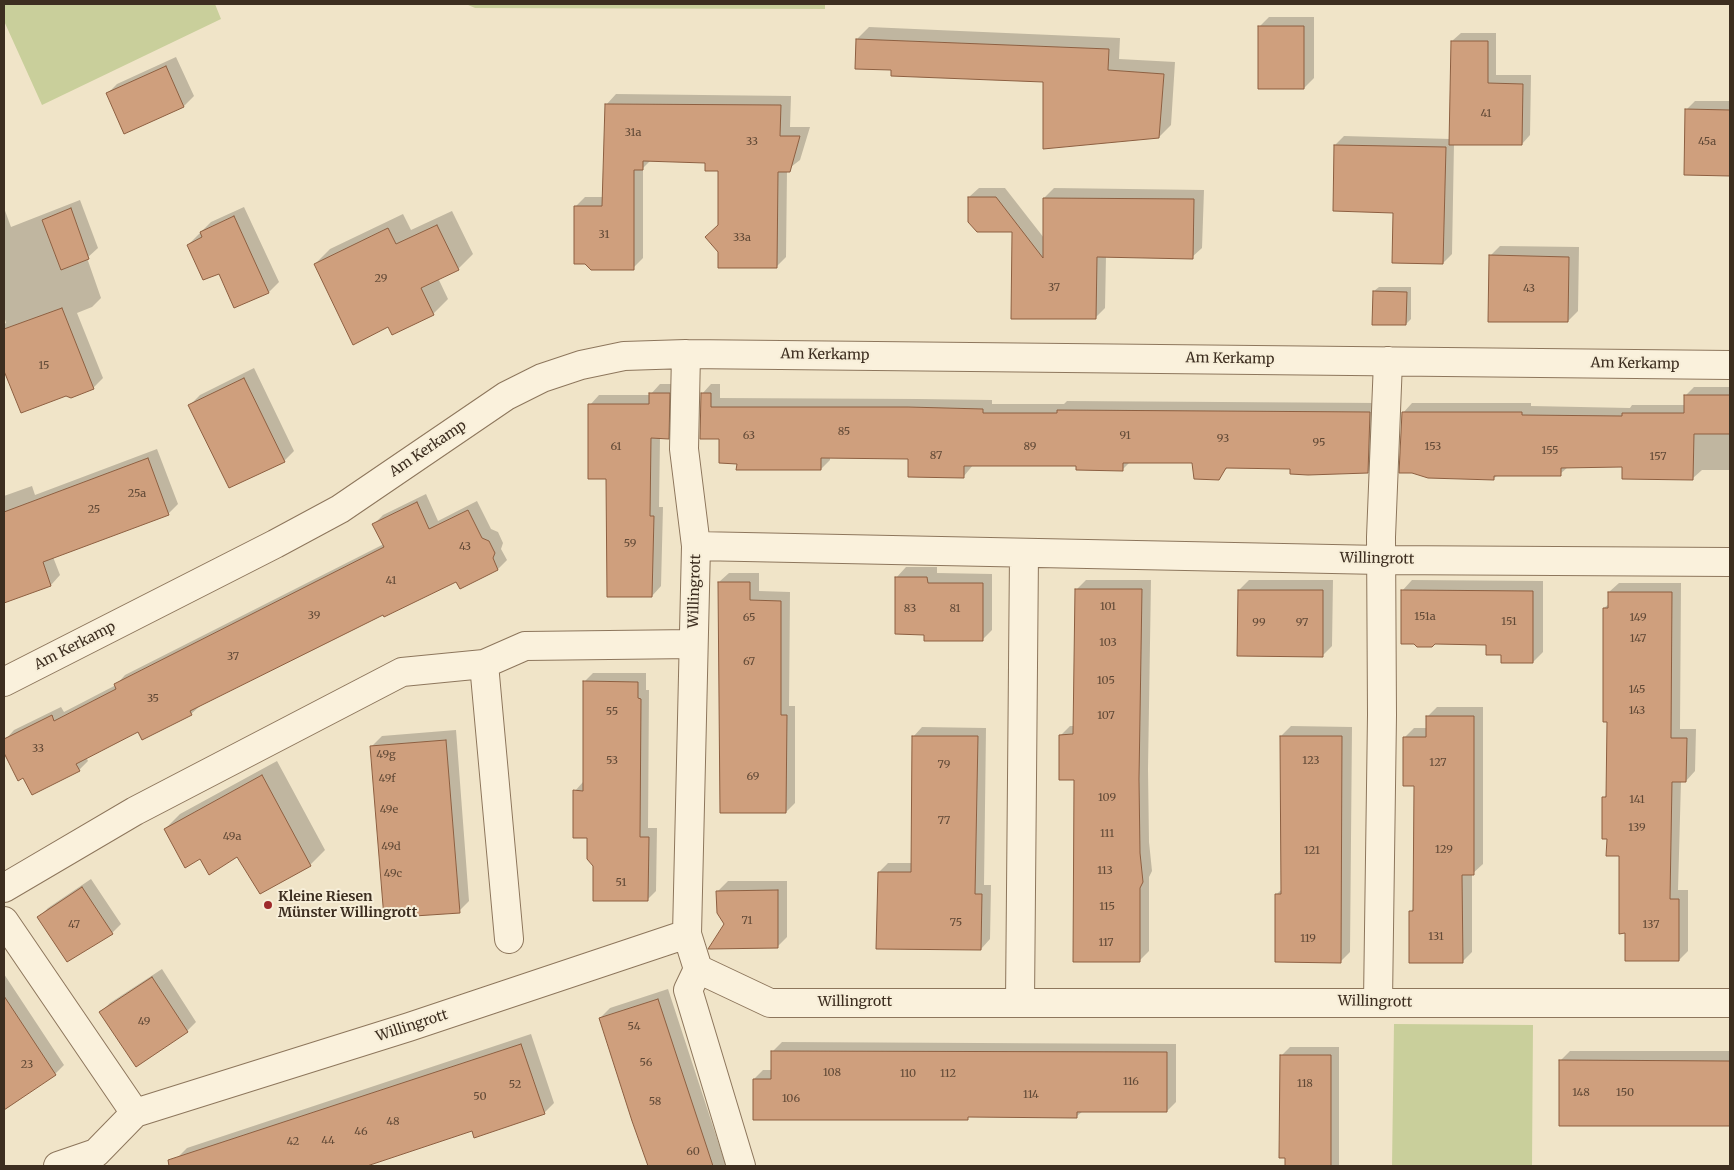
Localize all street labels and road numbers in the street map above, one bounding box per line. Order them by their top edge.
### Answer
street label: Am Kerkamp [780,346,870,364]
street label: Am Kerkamp [1185,350,1275,368]
street label: Am Kerkamp [1590,355,1680,373]
street label: Am Kerkamp [387,417,469,481]
street label: Willingrott [1340,550,1414,568]
street label: Willingrott [685,554,705,628]
street label: Am Kerkamp [32,618,118,674]
street label: Willingrott [1338,993,1412,1011]
street label: Willingrott [818,994,892,1010]
street label: Willingrott [374,1007,450,1045]

